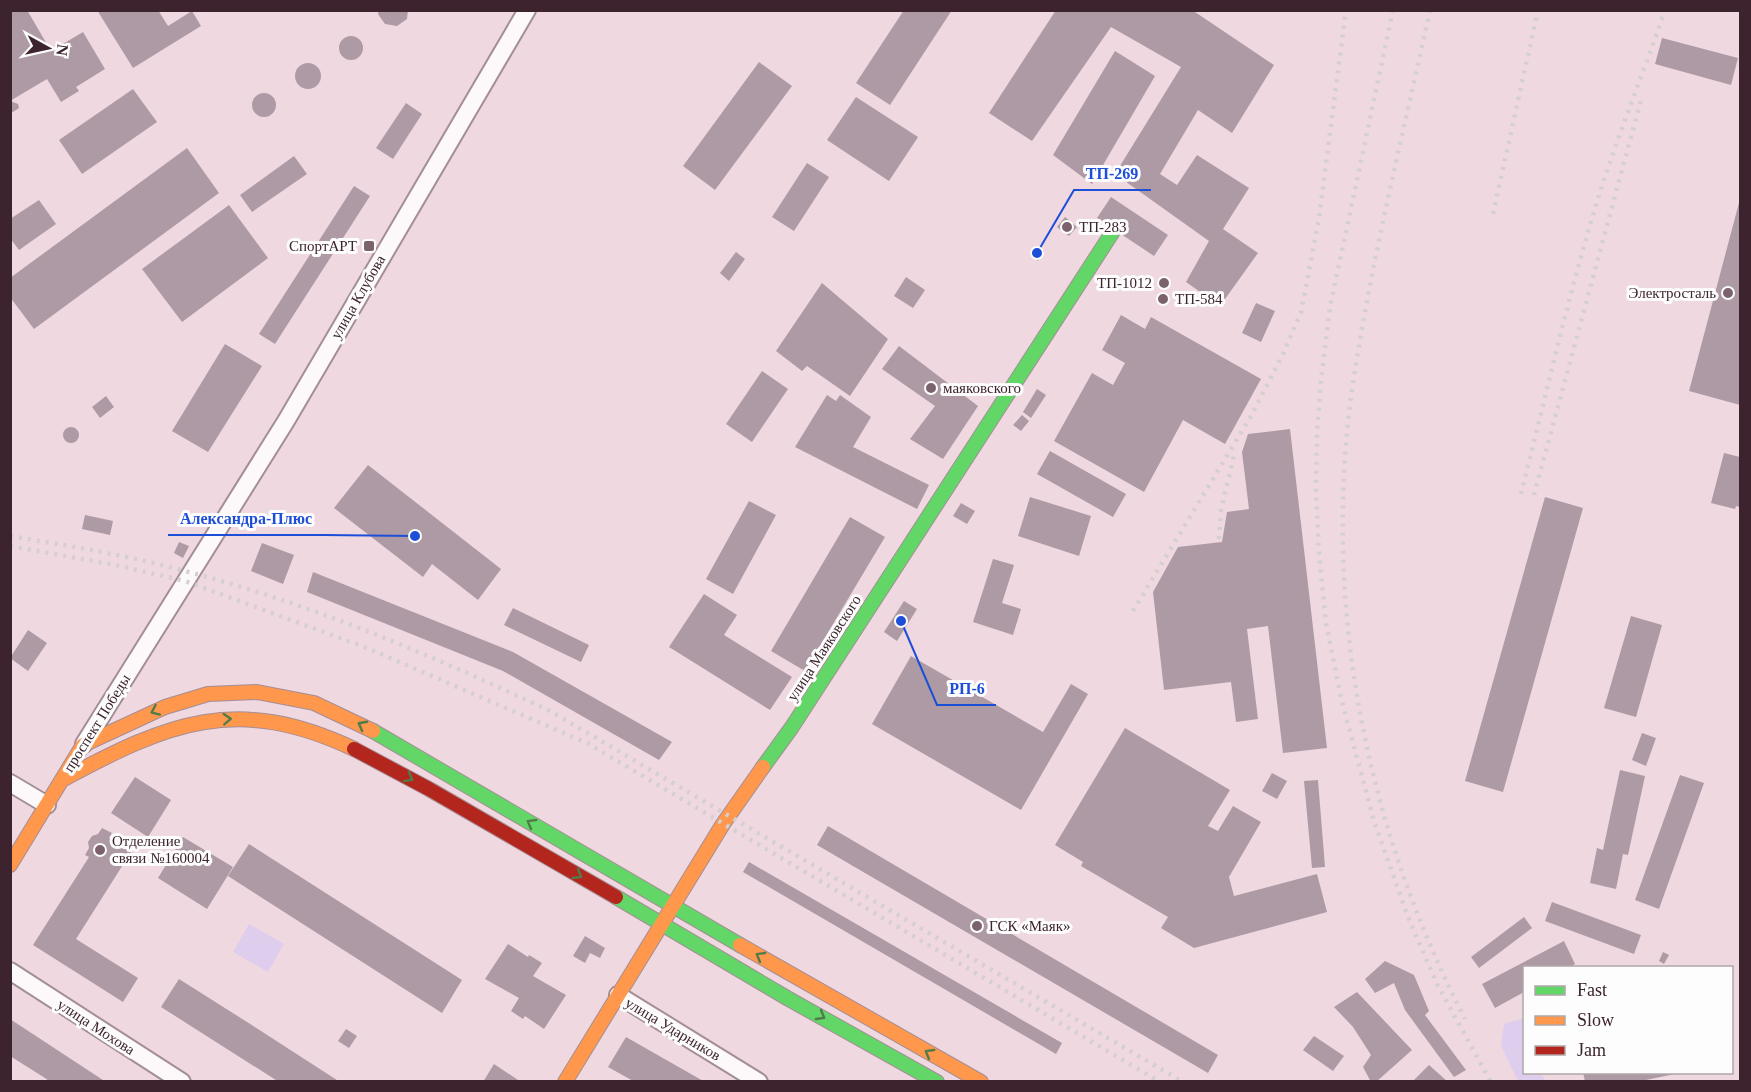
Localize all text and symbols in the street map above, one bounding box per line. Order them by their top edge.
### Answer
north arrow [18,18,78,78]
text: N [53,43,72,57]
callout: ТП-269 [1074,156,1151,190]
text: ТП-269 [1086,165,1138,182]
place label: ТП-283 [1079,219,1127,235]
marker: ТП-283 [1060,220,1074,234]
place label: СпортАРТ [289,238,357,254]
marker: СпортАРТ [362,239,376,253]
street label: улица Клубова [328,252,389,342]
place label: ТП-1012 [1097,275,1152,291]
marker: ТП-1012 [1157,276,1171,290]
place label: Электросталь [1628,285,1716,301]
marker: Электросталь [1721,286,1735,300]
place label: ТП-584 [1175,291,1223,307]
marker: ТП-584 [1156,292,1170,306]
place label: маяковского [943,380,1021,396]
marker: маяковского [924,381,938,395]
callout: Александра-Плюс [168,501,324,535]
text: Александра-Плюс [180,510,312,528]
street label: улица Маяковского [784,592,864,704]
street label: проспект Победы [61,671,133,775]
callout: РП-6 [937,671,996,705]
text: РП-6 [949,680,985,697]
one-way arrow [150,704,161,716]
one-way arrow [222,713,231,725]
one-way arrow [357,721,368,732]
one-way arrow [403,771,413,782]
one-way arrow [527,819,537,830]
place label: Отделение связи №160004 [112,833,210,866]
marker: Отделение связи №160004 [93,843,107,857]
one-way arrow [572,868,582,880]
place label: ГСК «Маяк» [989,918,1070,934]
marker: ГСК «Маяк» [970,919,984,933]
one-way arrow [756,952,766,964]
legend [1523,966,1733,1074]
text: Fast [1577,980,1607,1000]
street label: улица Ударников [622,994,724,1064]
street label: улица Мохова [54,996,138,1058]
one-way arrow [814,1009,825,1020]
text: Slow [1577,1010,1614,1030]
text: Jam [1577,1040,1606,1060]
one-way arrow [925,1049,935,1061]

